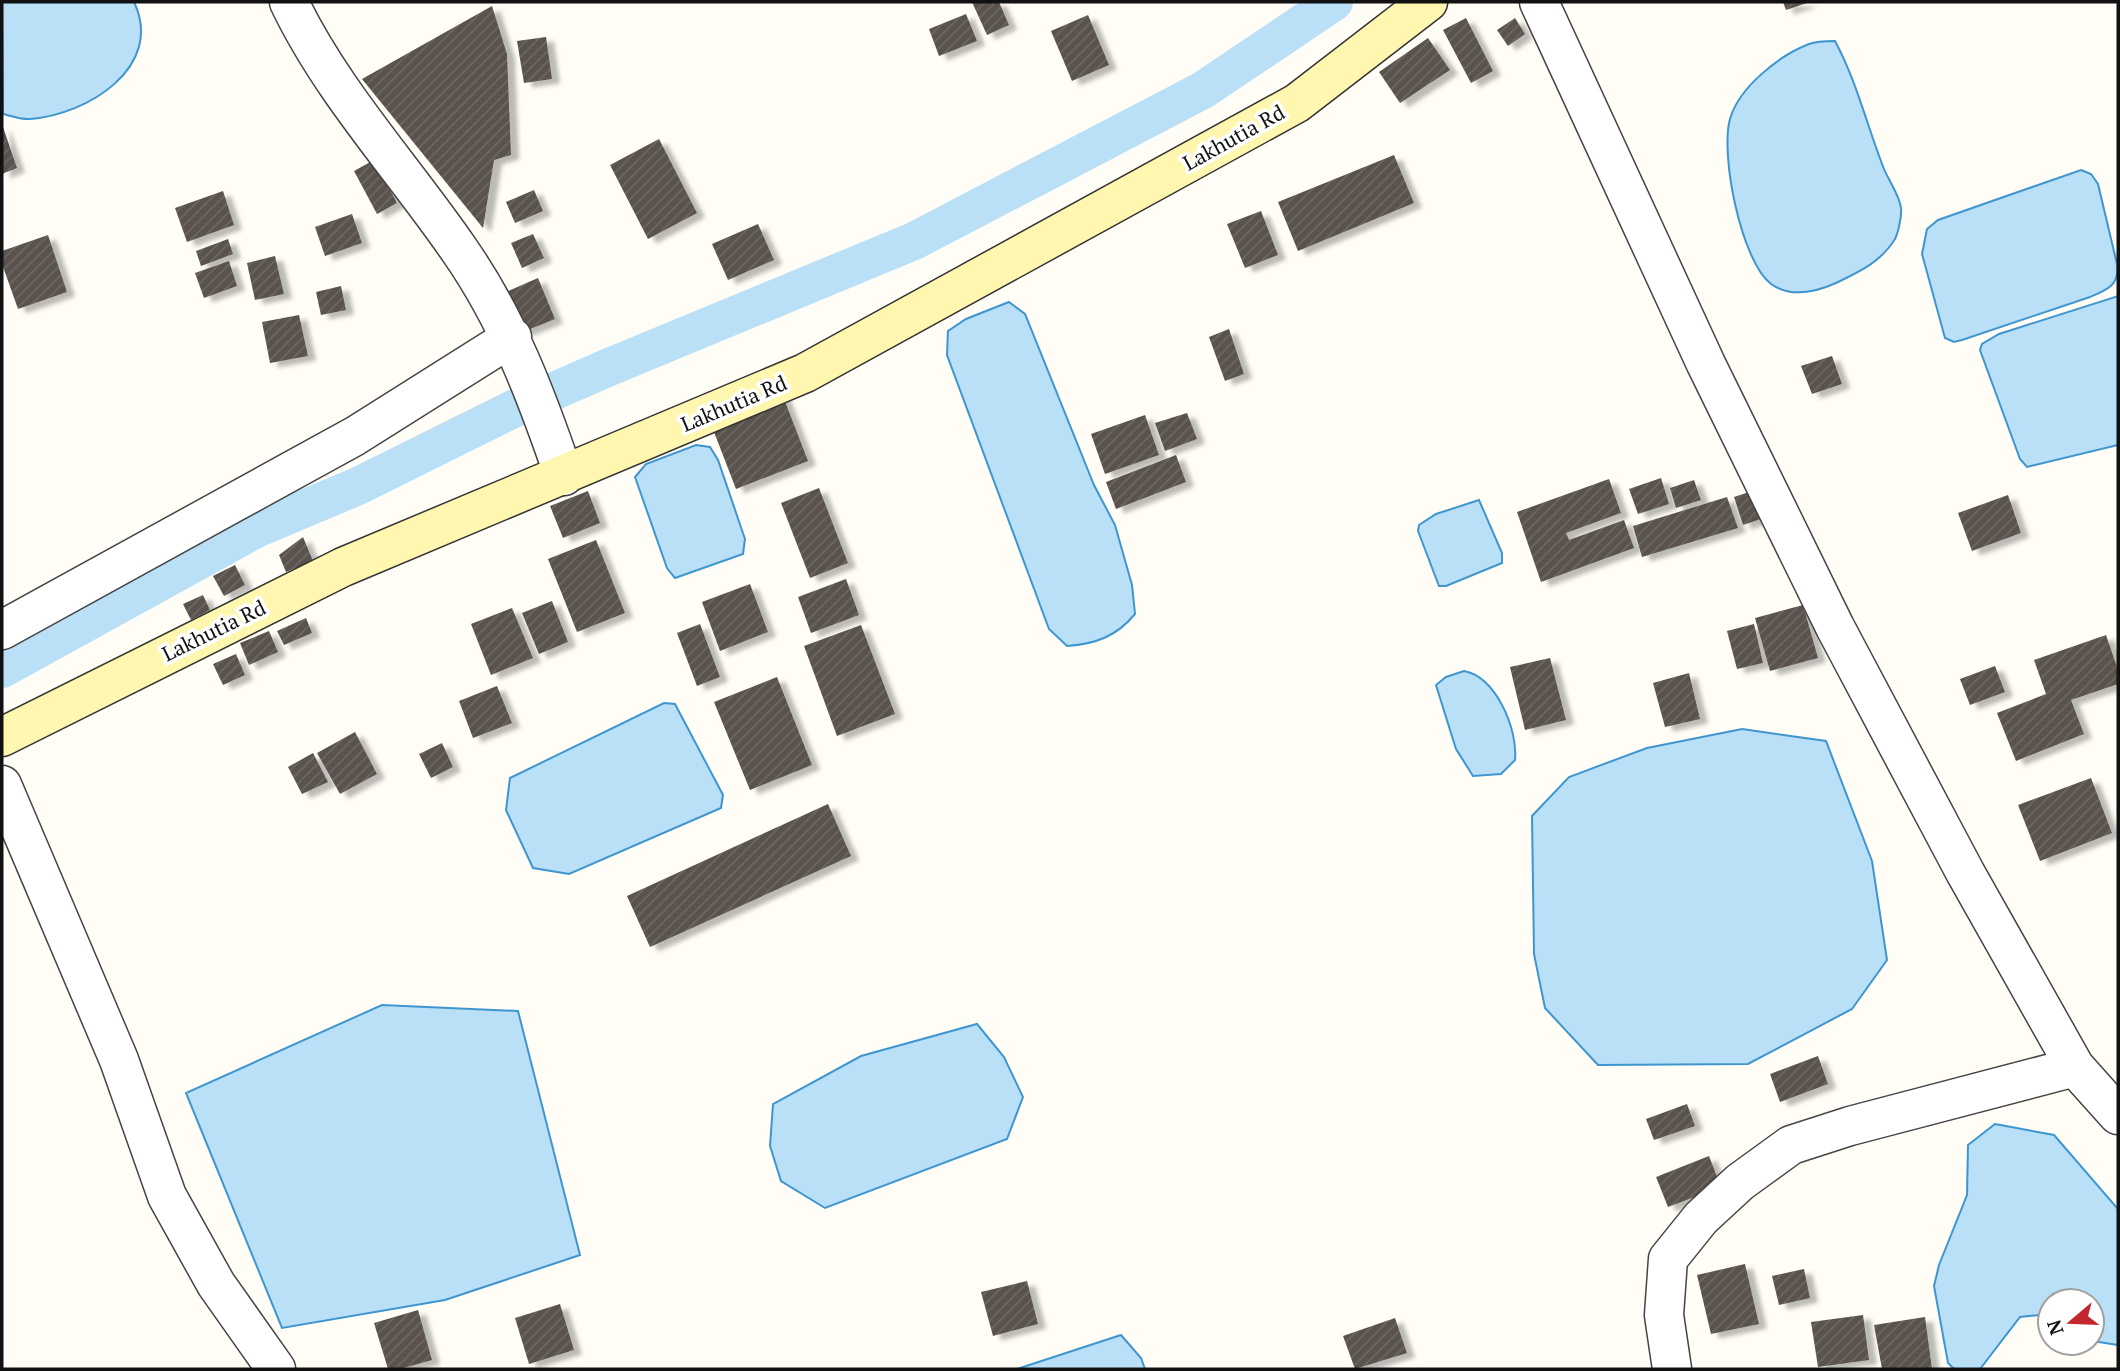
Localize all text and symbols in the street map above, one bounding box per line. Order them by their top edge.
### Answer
street label: Lakhutia Rd [1178,98,1290,177]
street label: Lakhutia Rd [676,368,791,438]
street label: Lakhutia Rd [157,593,270,667]
north arrow [2036,1287,2106,1357]
text: N [2040,1316,2069,1339]

